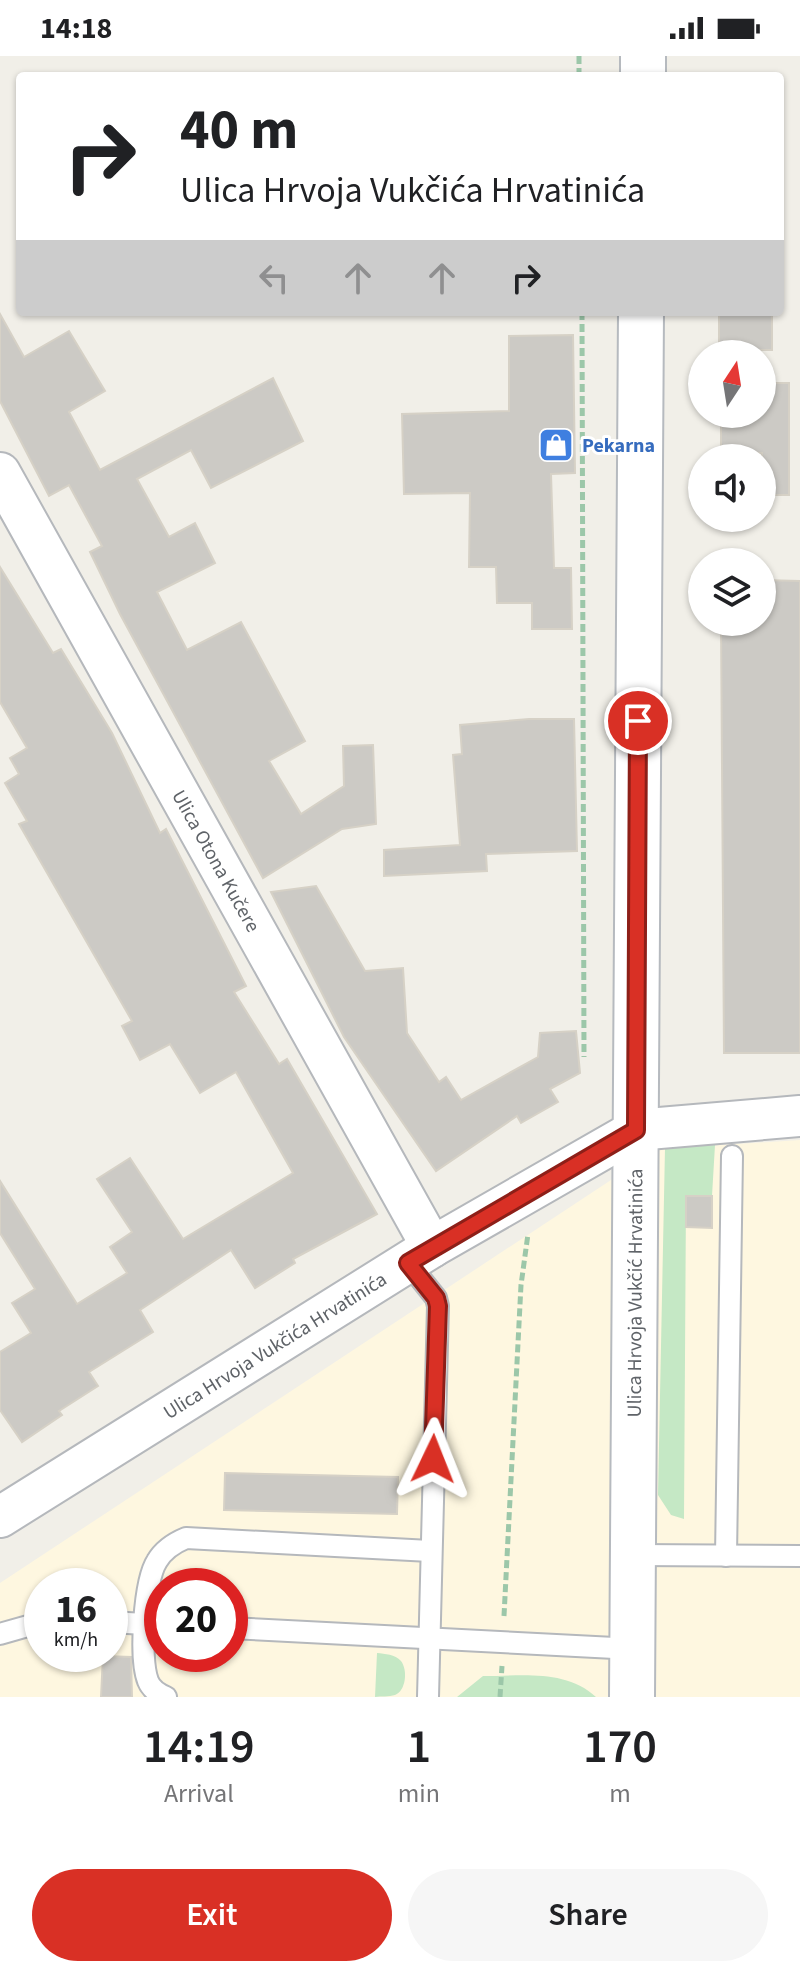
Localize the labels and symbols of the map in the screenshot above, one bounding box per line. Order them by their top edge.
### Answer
north arrow [688,340,776,428]
shop icon: Pekarna [537,426,575,464]
place label: Pekarna [582,432,655,460]
pin [604,687,672,755]
street label: Ulica Otona Kučere [165,785,267,938]
street label: Ulica Hrvoja Vukčić Hrvatinića [621,1169,650,1417]
street label: Ulica Hrvoja Vukčića Hrvatinića [158,1266,392,1427]
position arrow [391,1417,475,1501]
speed limit sign: 20 [144,1568,248,1672]

